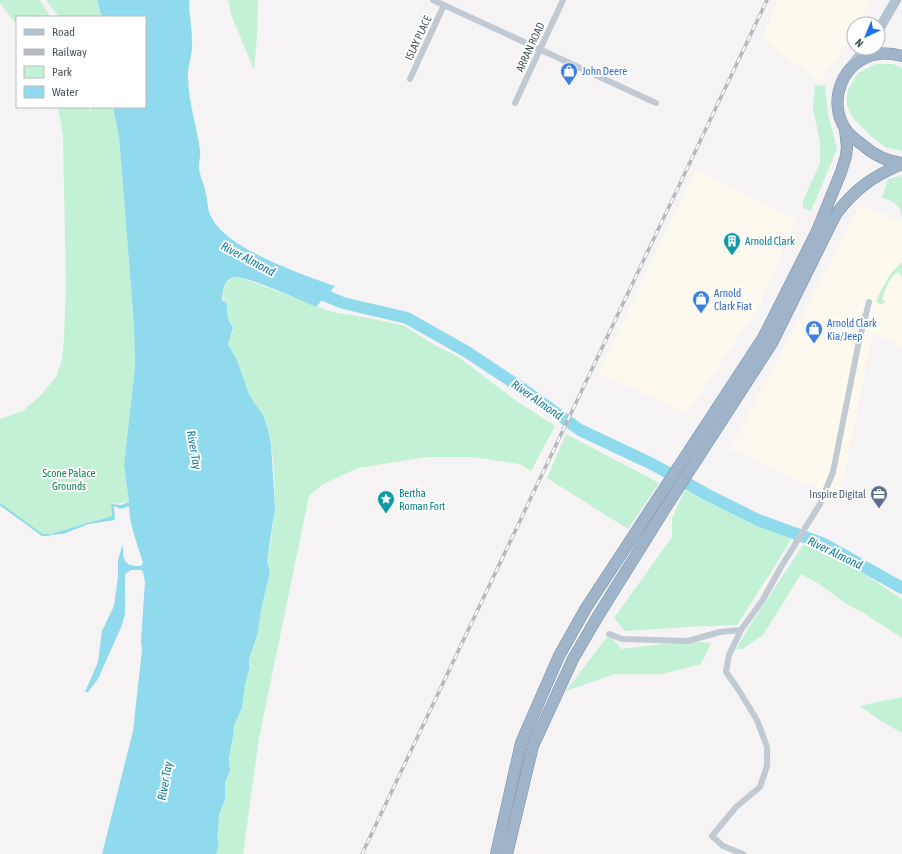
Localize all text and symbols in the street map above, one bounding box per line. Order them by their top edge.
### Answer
street label: ISLAY PLACE [403,14,434,62]
legend [16,16,146,108]
north arrow [846,16,886,56]
street label: ARRAN ROAD [513,20,547,74]
text: Road [52,25,75,39]
text: N [853,37,866,50]
text: Railway [52,45,87,59]
shop icon: John Deere [559,61,579,86]
text: Park [52,65,73,79]
place label: John Deere [582,65,627,77]
text: Water [52,85,79,99]
building icon: Arnold Clark [722,231,742,256]
place label: Arnold Clark [745,235,795,247]
water label: River Almond [219,239,278,279]
place label: Arnold Clark Fiat [714,287,752,312]
shop icon: Arnold Clark Fiat [691,289,711,314]
place label: Arnold Clark Kia/Jeep [827,317,877,342]
shop icon: Arnold Clark Kia/Jeep [804,319,824,344]
water label: River Almond [509,377,565,423]
water label: River Tay [184,429,204,471]
park label: Scone Palace Grounds [42,467,96,492]
office icon: Inspire Digital [869,484,889,509]
place label: Bertha Roman Fort [399,487,445,512]
place label: Inspire Digital [809,488,866,500]
place icon: Bertha Roman Fort [376,489,396,514]
water label: River Almond [805,534,865,572]
water label: River Tay [155,760,175,802]

